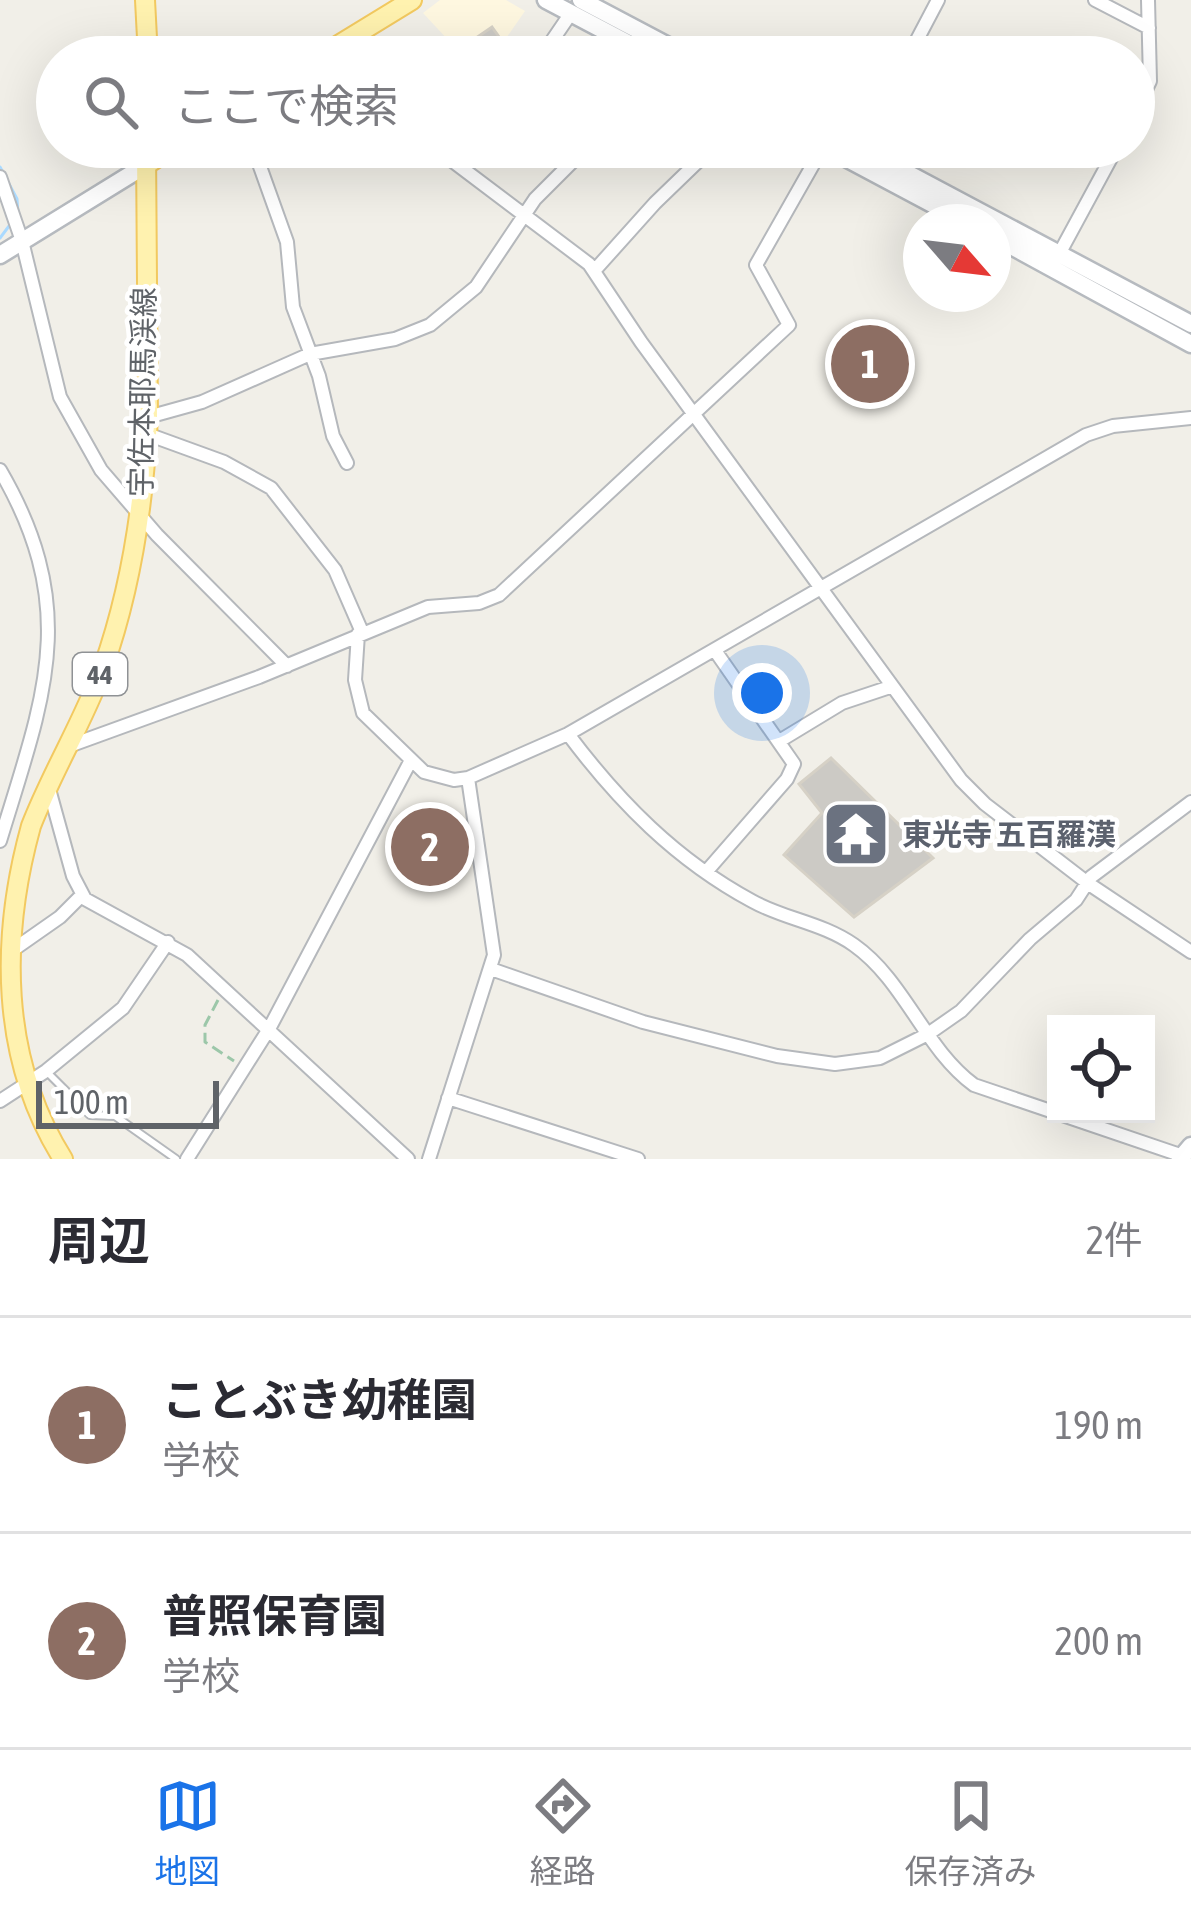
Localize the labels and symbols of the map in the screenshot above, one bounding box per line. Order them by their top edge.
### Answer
north arrow [903,204,1011,312]
street label: 宇佐本耶馬渓線 [123,287,161,497]
pin: 1 [831,319,909,409]
road number: 44 [73,653,127,695]
your location [732,663,792,723]
temple icon: 東光寺 五百羅漢 [821,799,891,869]
pin: 2 [391,802,469,892]
place label: 東光寺 五百羅漢 [902,817,1116,851]
scale bar [36,1075,219,1128]

